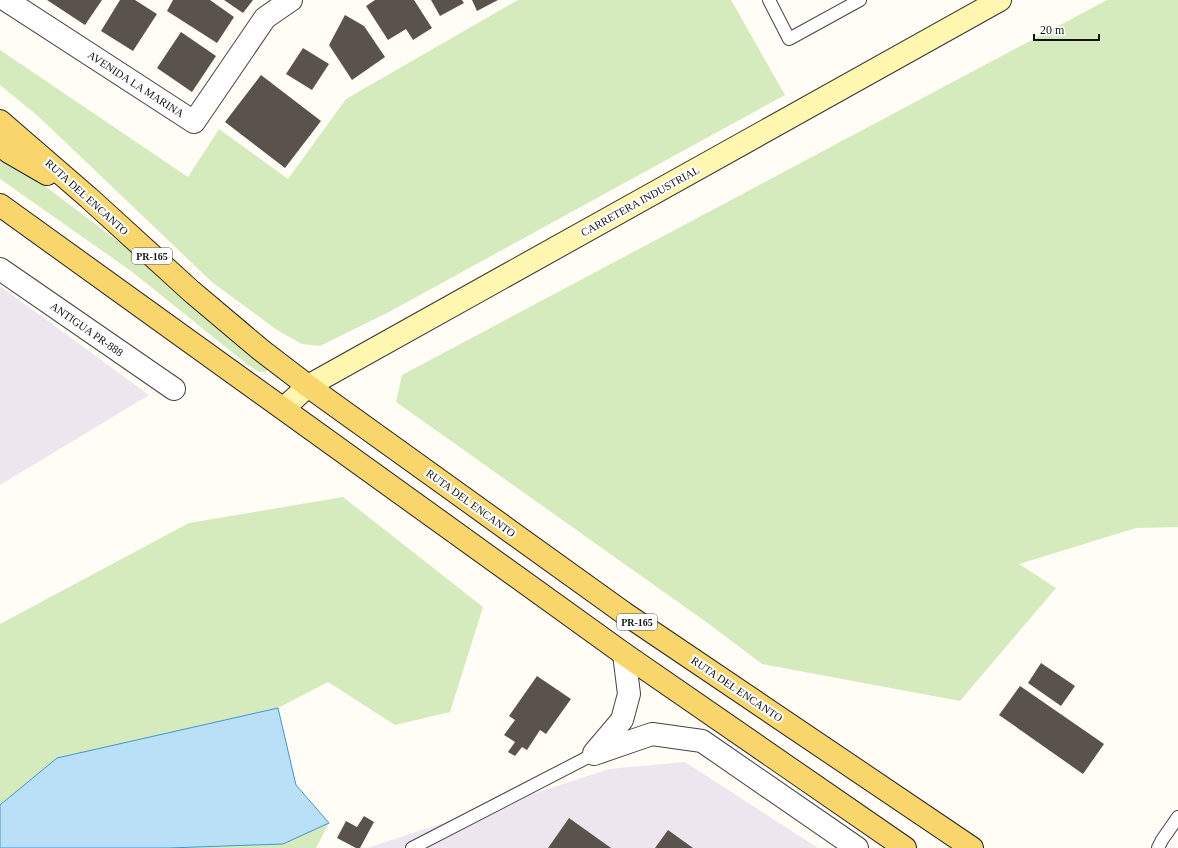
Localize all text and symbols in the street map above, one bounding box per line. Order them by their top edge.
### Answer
scale bar [1034,16,1099,42]
text: 20 m [1040,23,1065,37]
street label: AVENIDA LA MARINA [86,48,186,120]
street label: RUTA DEL ENCANTO [43,157,131,237]
street label: CARRETERA INDUSTRIAL [579,163,702,239]
road number: PR-165 [132,248,172,264]
street label: ANTIGUA PR-888 [48,299,126,359]
street label: RUTA DEL ENCANTO [424,467,518,539]
road number: PR-165 [617,614,657,630]
street label: RUTA DEL ENCANTO [689,654,785,724]

